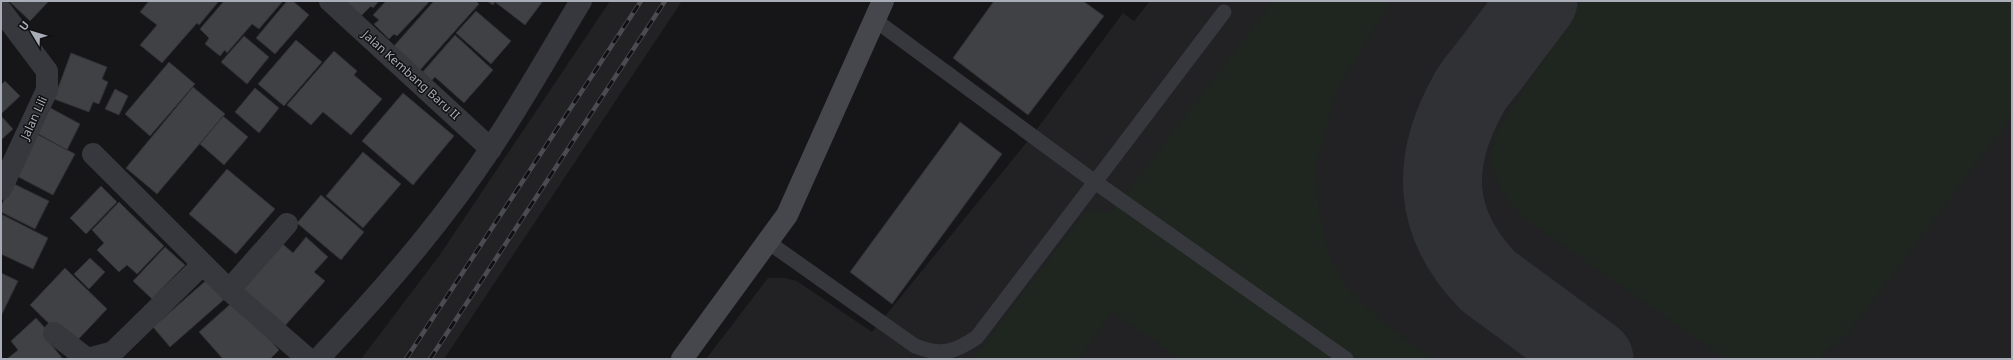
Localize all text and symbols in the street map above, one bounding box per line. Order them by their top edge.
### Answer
north arrow [12,12,52,52]
text: U [15,18,32,33]
street label: Jalan Kembang Baru II [358,25,464,123]
street label: Jalan Lili [16,93,51,143]

